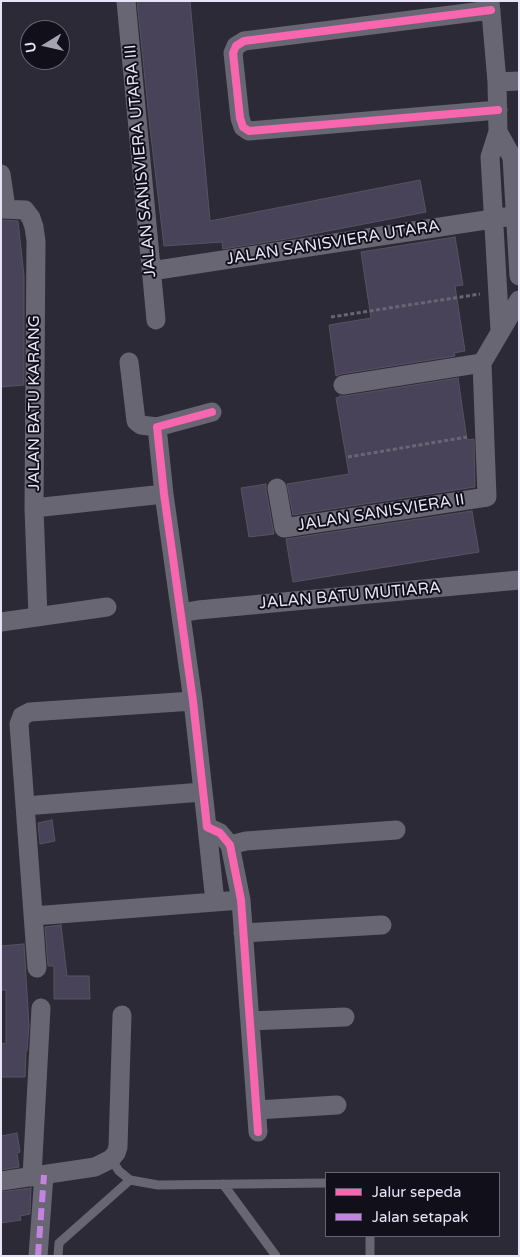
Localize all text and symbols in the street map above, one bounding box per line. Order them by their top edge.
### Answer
north arrow [20,20,70,70]
text: U [21,41,40,54]
street label: JALAN SANISVIERA UTARA III [121,44,161,278]
street label: JALAN SANISVIERA UTARA [225,217,441,269]
street label: JALAN BATU KARANG [25,315,45,491]
street label: JALAN SANISVIERA II [296,490,466,536]
street label: JALAN BATU MUTIARA [258,578,442,614]
legend [325,1172,500,1237]
text: Jalur sepeda [372,1183,461,1201]
text: Jalan setapak [372,1208,469,1226]

